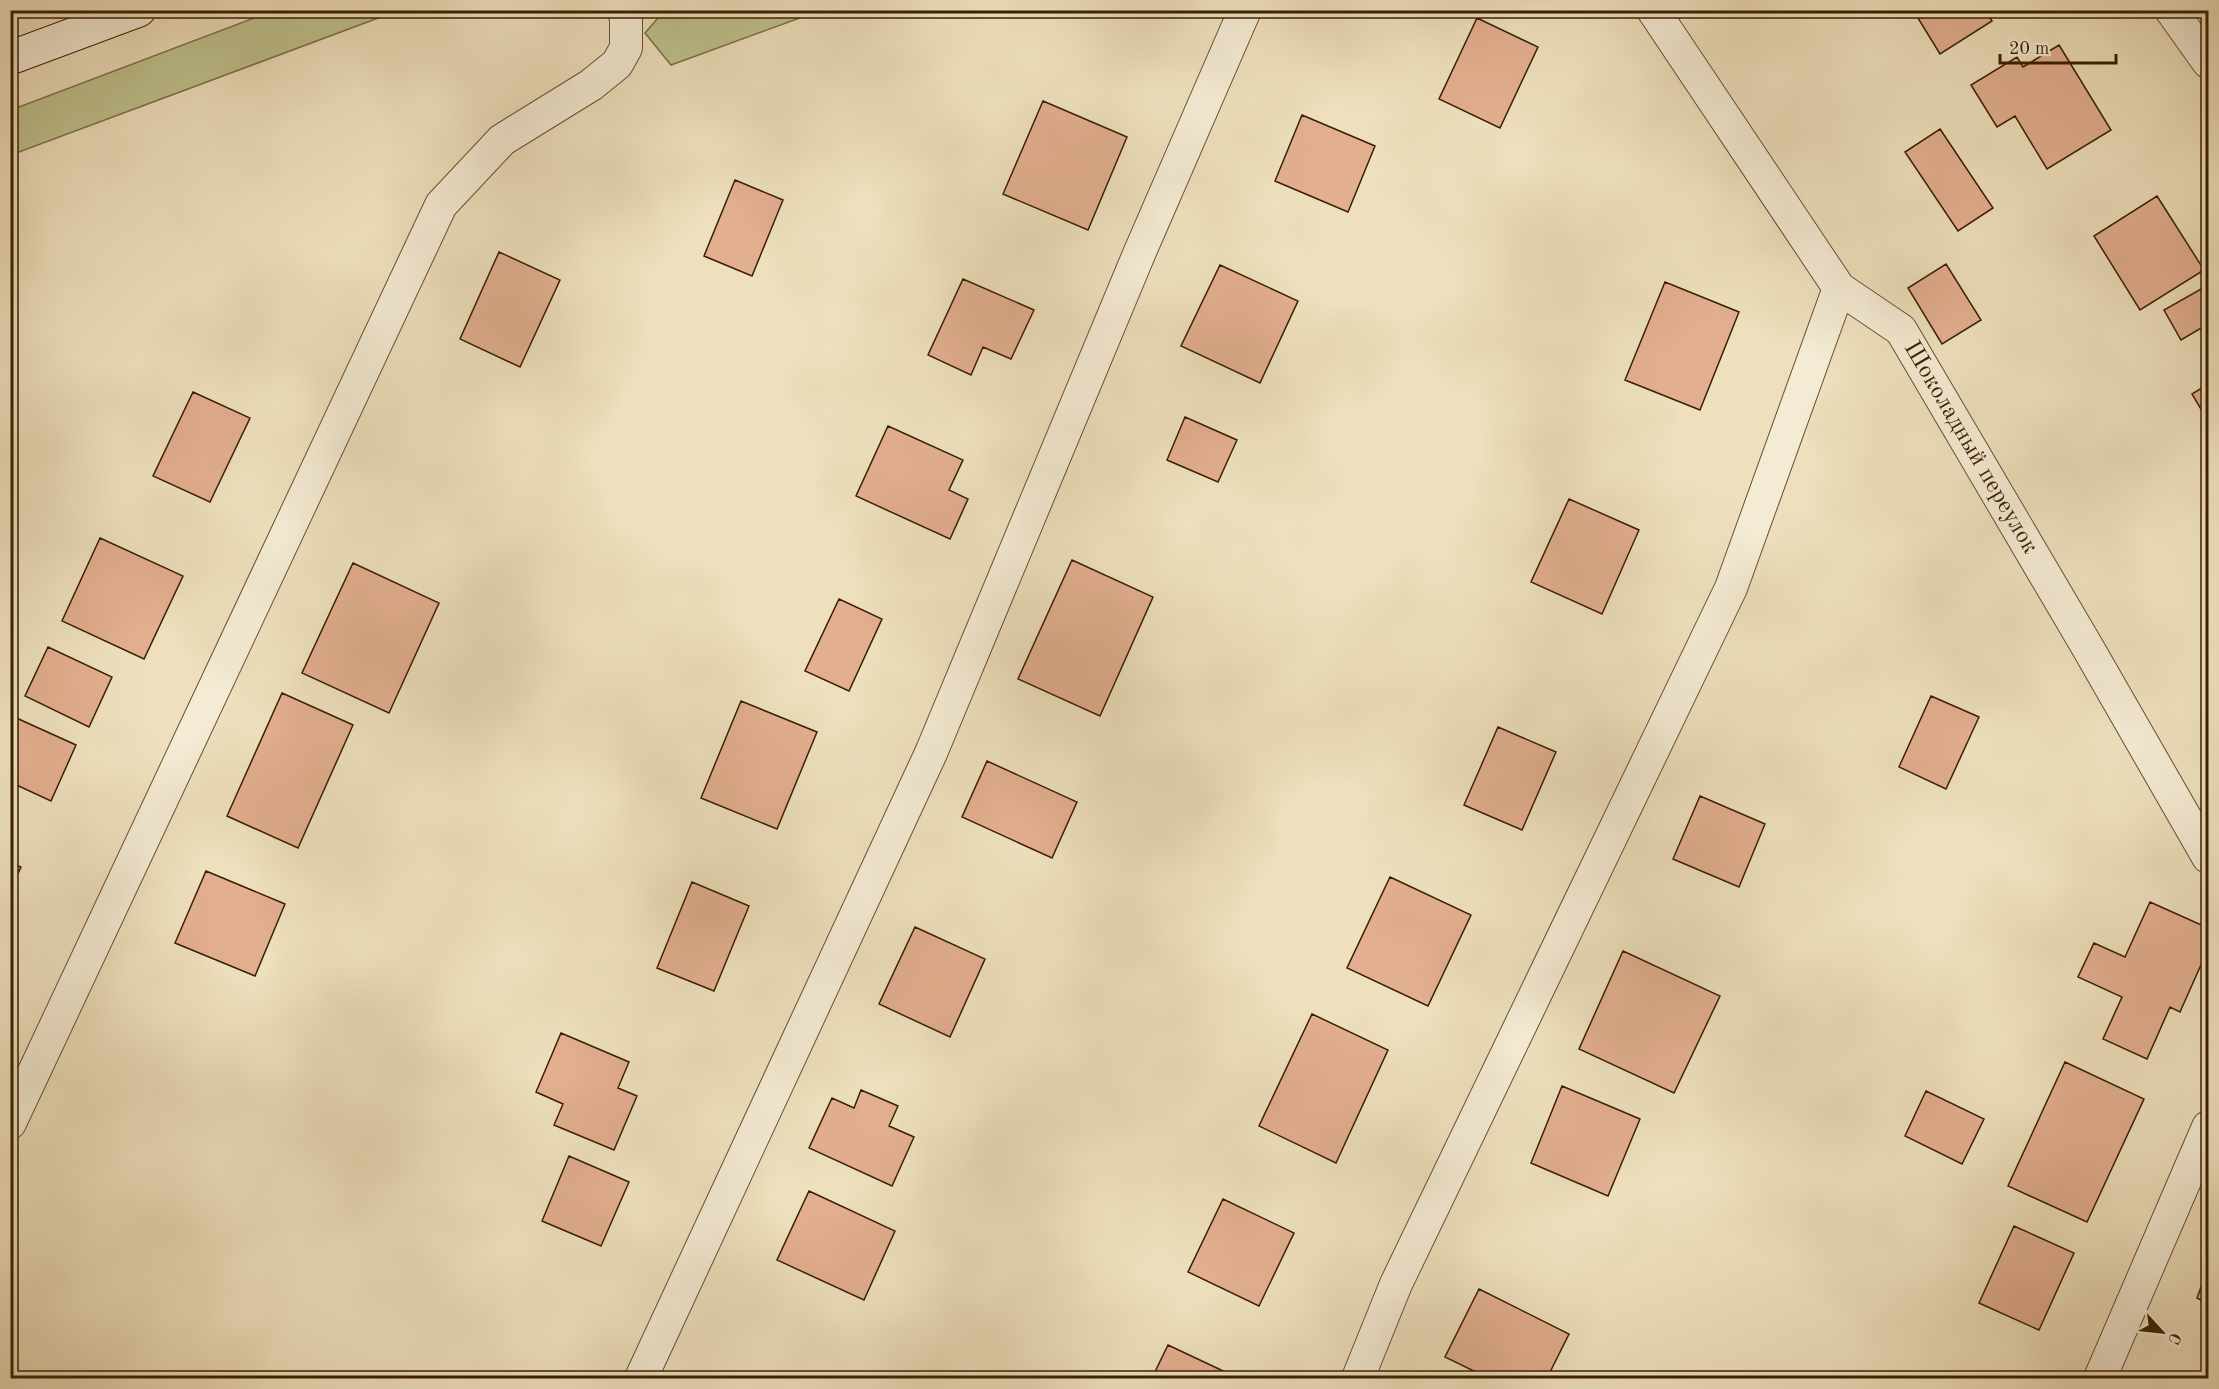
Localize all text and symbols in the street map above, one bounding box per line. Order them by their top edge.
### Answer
scale bar [2000,27,2116,65]
text: 20 m [2009,40,2049,58]
street label: Шоколадный переулок [1899,337,2042,558]
north arrow [2132,1302,2192,1362]
text: С [2164,1330,2183,1346]

